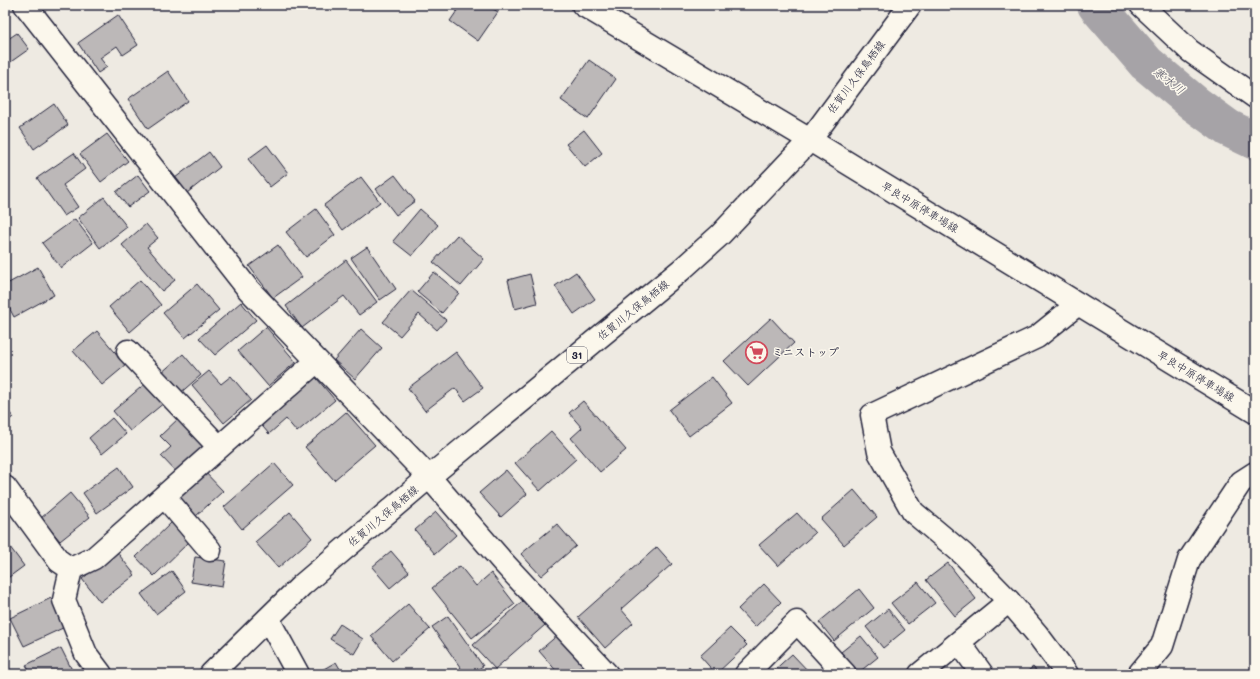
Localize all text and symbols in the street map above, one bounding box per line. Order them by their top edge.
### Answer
street label: 佐賀川久保鳥栖線 [823,37,888,116]
water label: 寒水川 [1151,63,1189,98]
street label: 早良中原停車場線 [879,177,962,236]
street label: 佐賀川久保鳥栖線 [594,276,672,343]
supermarket icon: ミニストップ [743,339,769,365]
place label: ミニストップ [772,344,839,359]
street label: 早良中原停車場線 [1155,346,1238,405]
road number: 31 [567,347,587,363]
street label: 佐賀川久保鳥栖線 [344,482,421,550]

